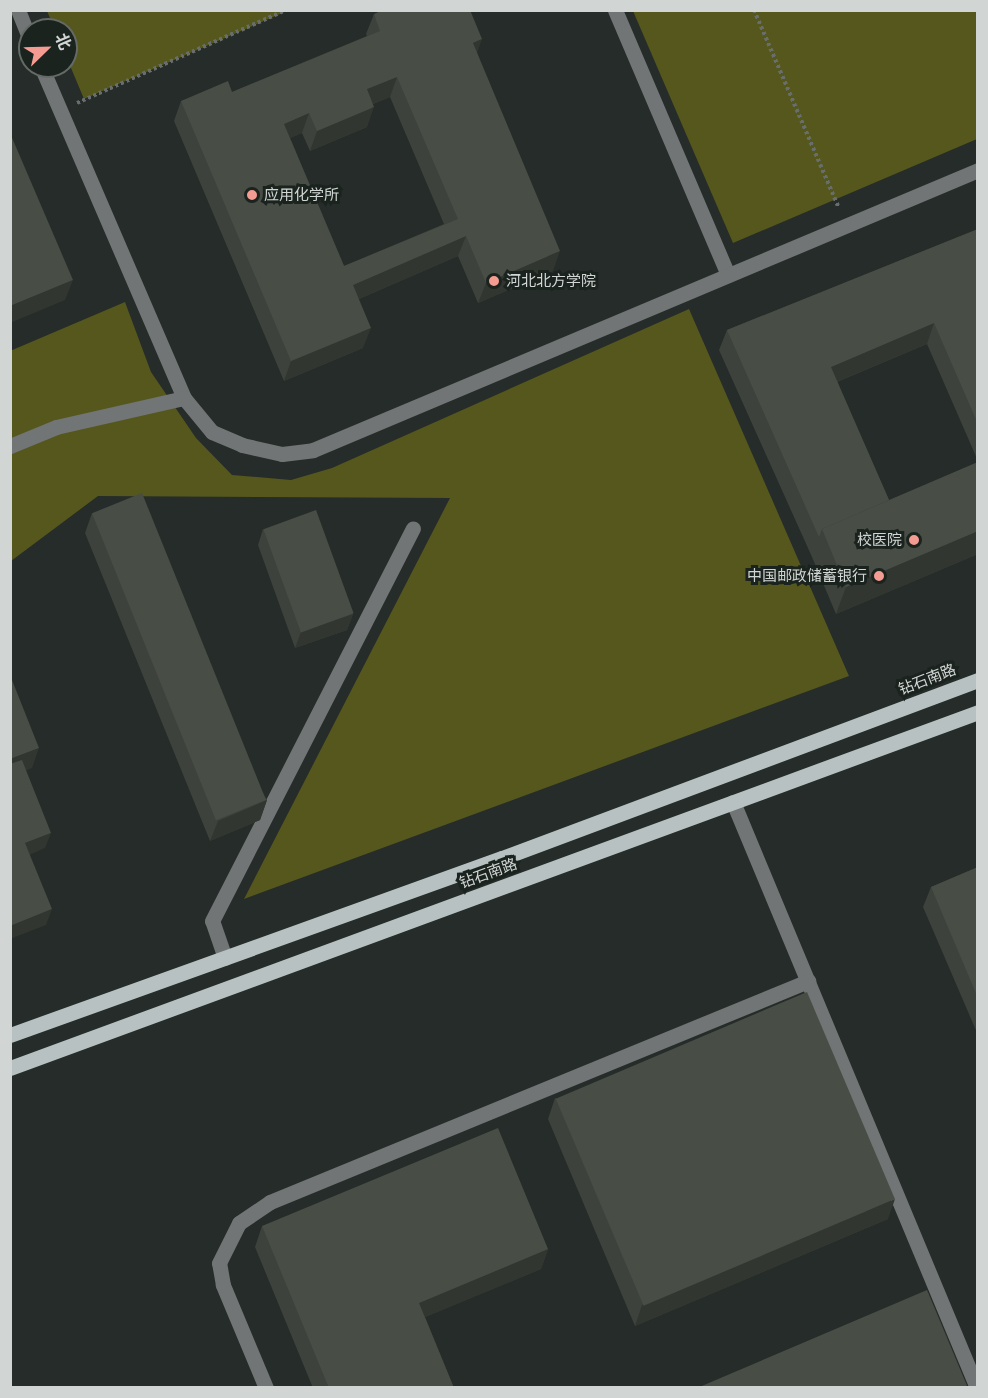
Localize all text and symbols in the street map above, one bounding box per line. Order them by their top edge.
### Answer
north arrow [18,18,78,78]
text: 北 [51,30,75,53]
place label: 应用化学所 [264,186,339,204]
marker: 应用化学所 [245,188,259,202]
place label: 河北北方学院 [506,272,596,290]
marker: 河北北方学院 [487,274,501,288]
place label: 校医院 [857,531,902,549]
marker: 校医院 [907,533,921,547]
place label: 中国邮政储蓄银行 [747,567,867,585]
marker: 中国邮政储蓄银行 [872,569,886,583]
street label: 钻石南路 [896,660,958,698]
street label: 钻石南路 [457,854,519,892]

